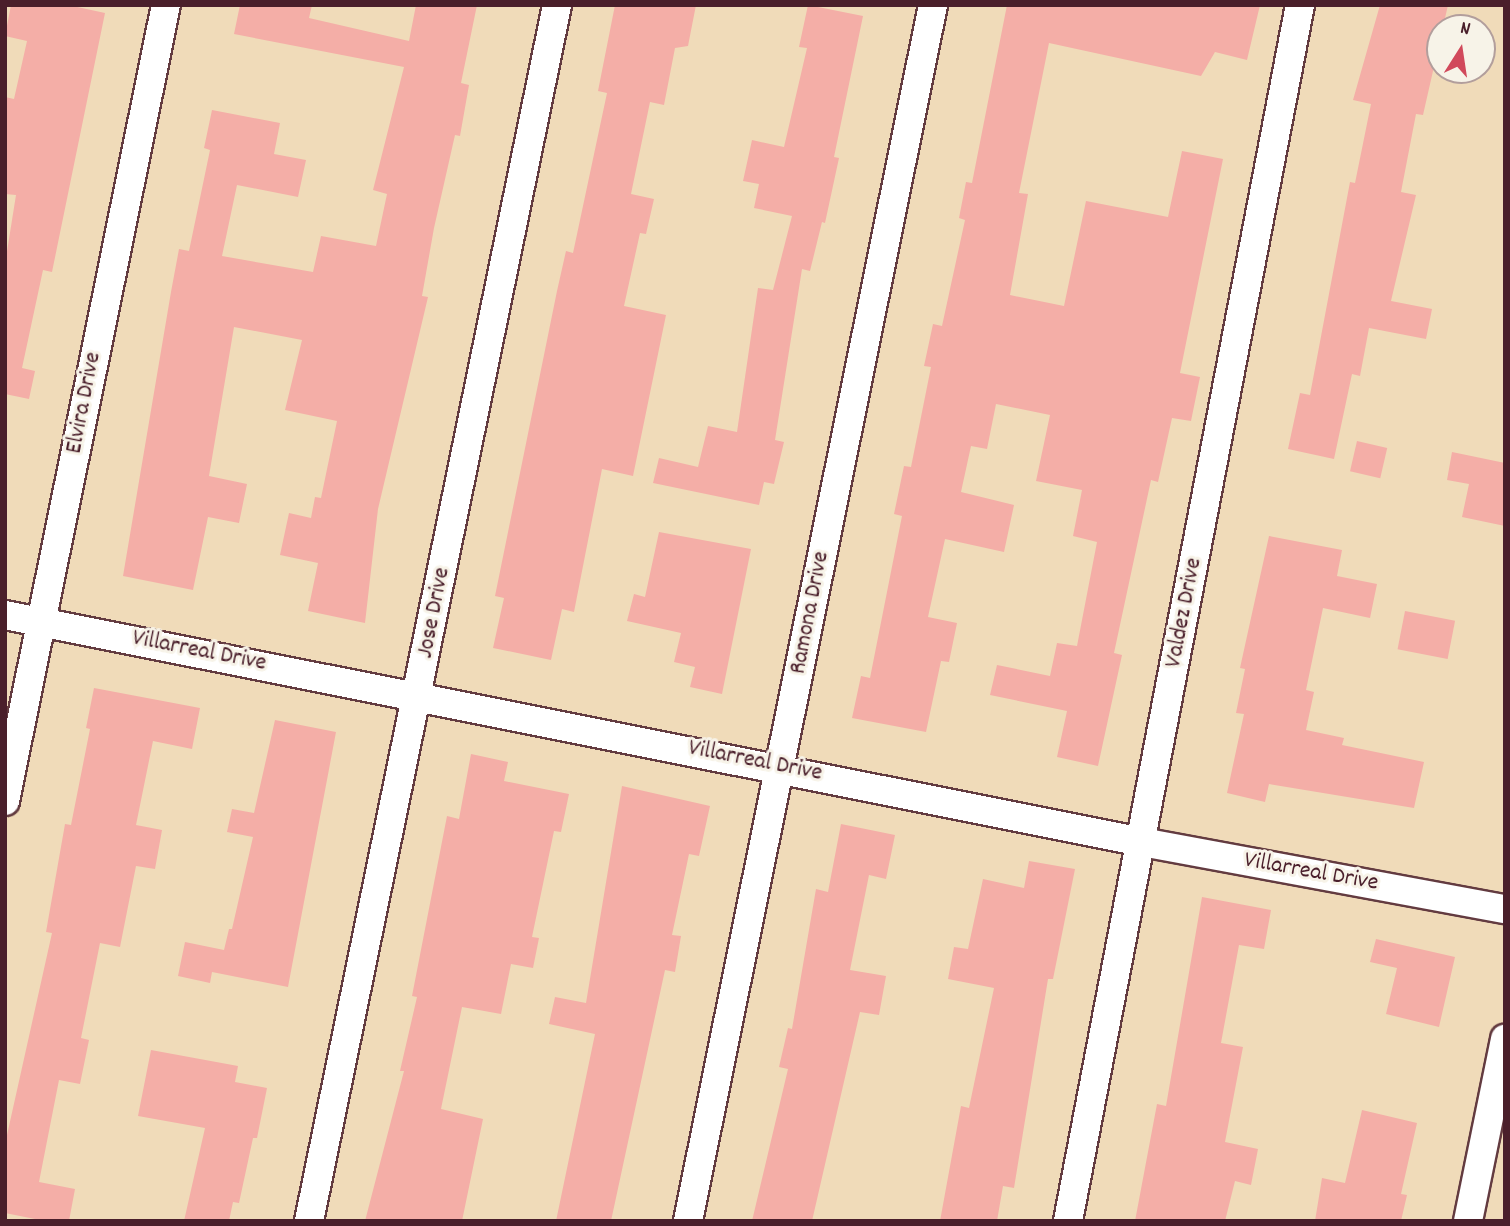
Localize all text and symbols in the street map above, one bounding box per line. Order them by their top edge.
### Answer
north arrow [1426,14,1496,84]
text: N [1458,16,1472,44]
street label: Elvira Drive [61,350,109,456]
street label: Ramona Drive [785,549,837,677]
street label: Valdez Drive [1160,556,1210,670]
street label: Jose Drive [412,565,458,661]
street label: Villarreal Drive [130,625,268,679]
street label: Villarreal Drive [686,735,824,789]
street label: Villarreal Drive [1242,847,1380,899]

